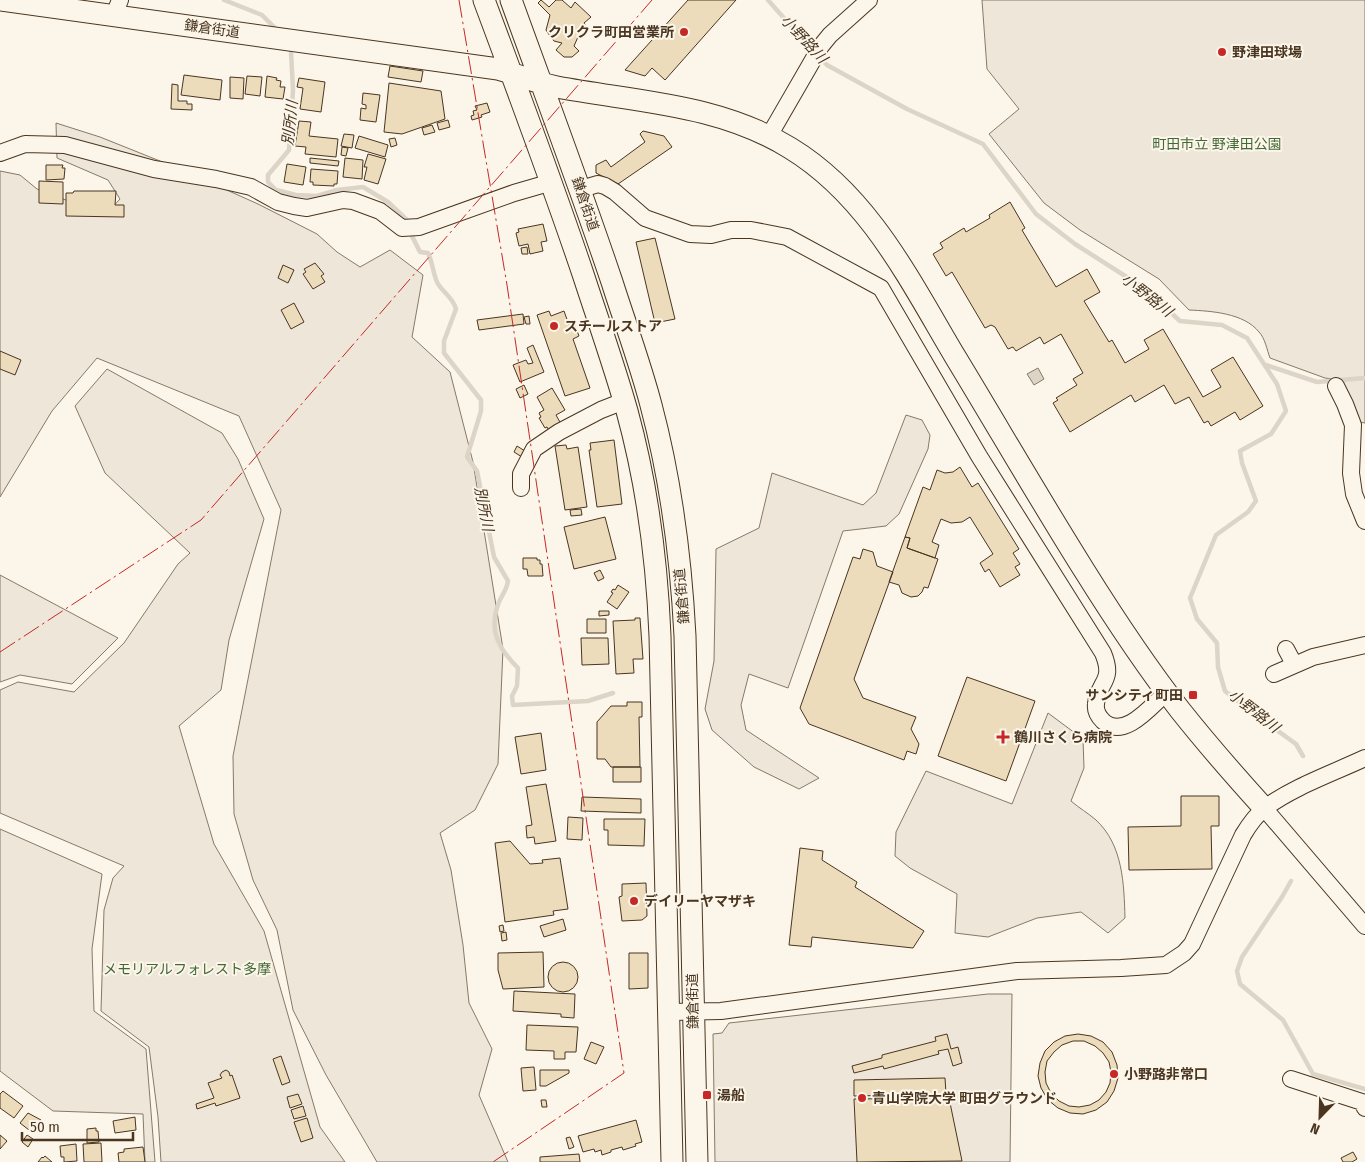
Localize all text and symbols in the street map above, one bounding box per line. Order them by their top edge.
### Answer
water label: 小野路川 [777,11,832,69]
street label: 鎌倉街道 [183,17,241,41]
place label: クリクラ町田営業所 [548,24,674,41]
marker: クリクラ町田営業所 [678,26,690,38]
place label: 野津田球場 [1232,44,1302,61]
marker: 野津田球場 [1216,46,1228,58]
water label: 別所川 [279,98,302,146]
park label: 町田市立 野津田公園 [1152,136,1282,153]
street label: 鎌倉街道 [568,175,602,233]
water label: 小野路川 [1118,269,1178,322]
place label: スチールストア [564,318,662,335]
marker: スチールストア [548,320,560,332]
water label: 別所川 [471,485,498,535]
street label: 鎌倉街道 [671,567,693,625]
water label: 小野路川 [1225,685,1285,738]
place label: サンシティ町田 [1086,687,1183,704]
marker: サンシティ町田 [1187,689,1199,701]
place label: 鶴川さくら病院 [1014,729,1112,746]
marker: 鶴川さくら病院 [996,730,1010,744]
place label: デイリーヤマザキ [644,893,756,910]
marker: デイリーヤマザキ [628,895,640,907]
park label: メモリアルフォレスト多摩 [103,961,271,978]
street label: 鎌倉街道 [684,973,702,1029]
place label: 小野路非常口 [1124,1066,1208,1083]
marker: 小野路非常口 [1108,1068,1120,1080]
place label: 湯船 [717,1087,745,1104]
marker: 湯船 [701,1089,713,1101]
place label: 青山学院大学 町田グラウンド [872,1090,1057,1107]
marker: 青山学院大学 町田グラウンド [856,1092,868,1104]
north arrow [1295,1092,1345,1142]
scale bar [22,1110,134,1142]
text: 50 m [30,1118,60,1136]
text: N [1308,1119,1322,1138]

